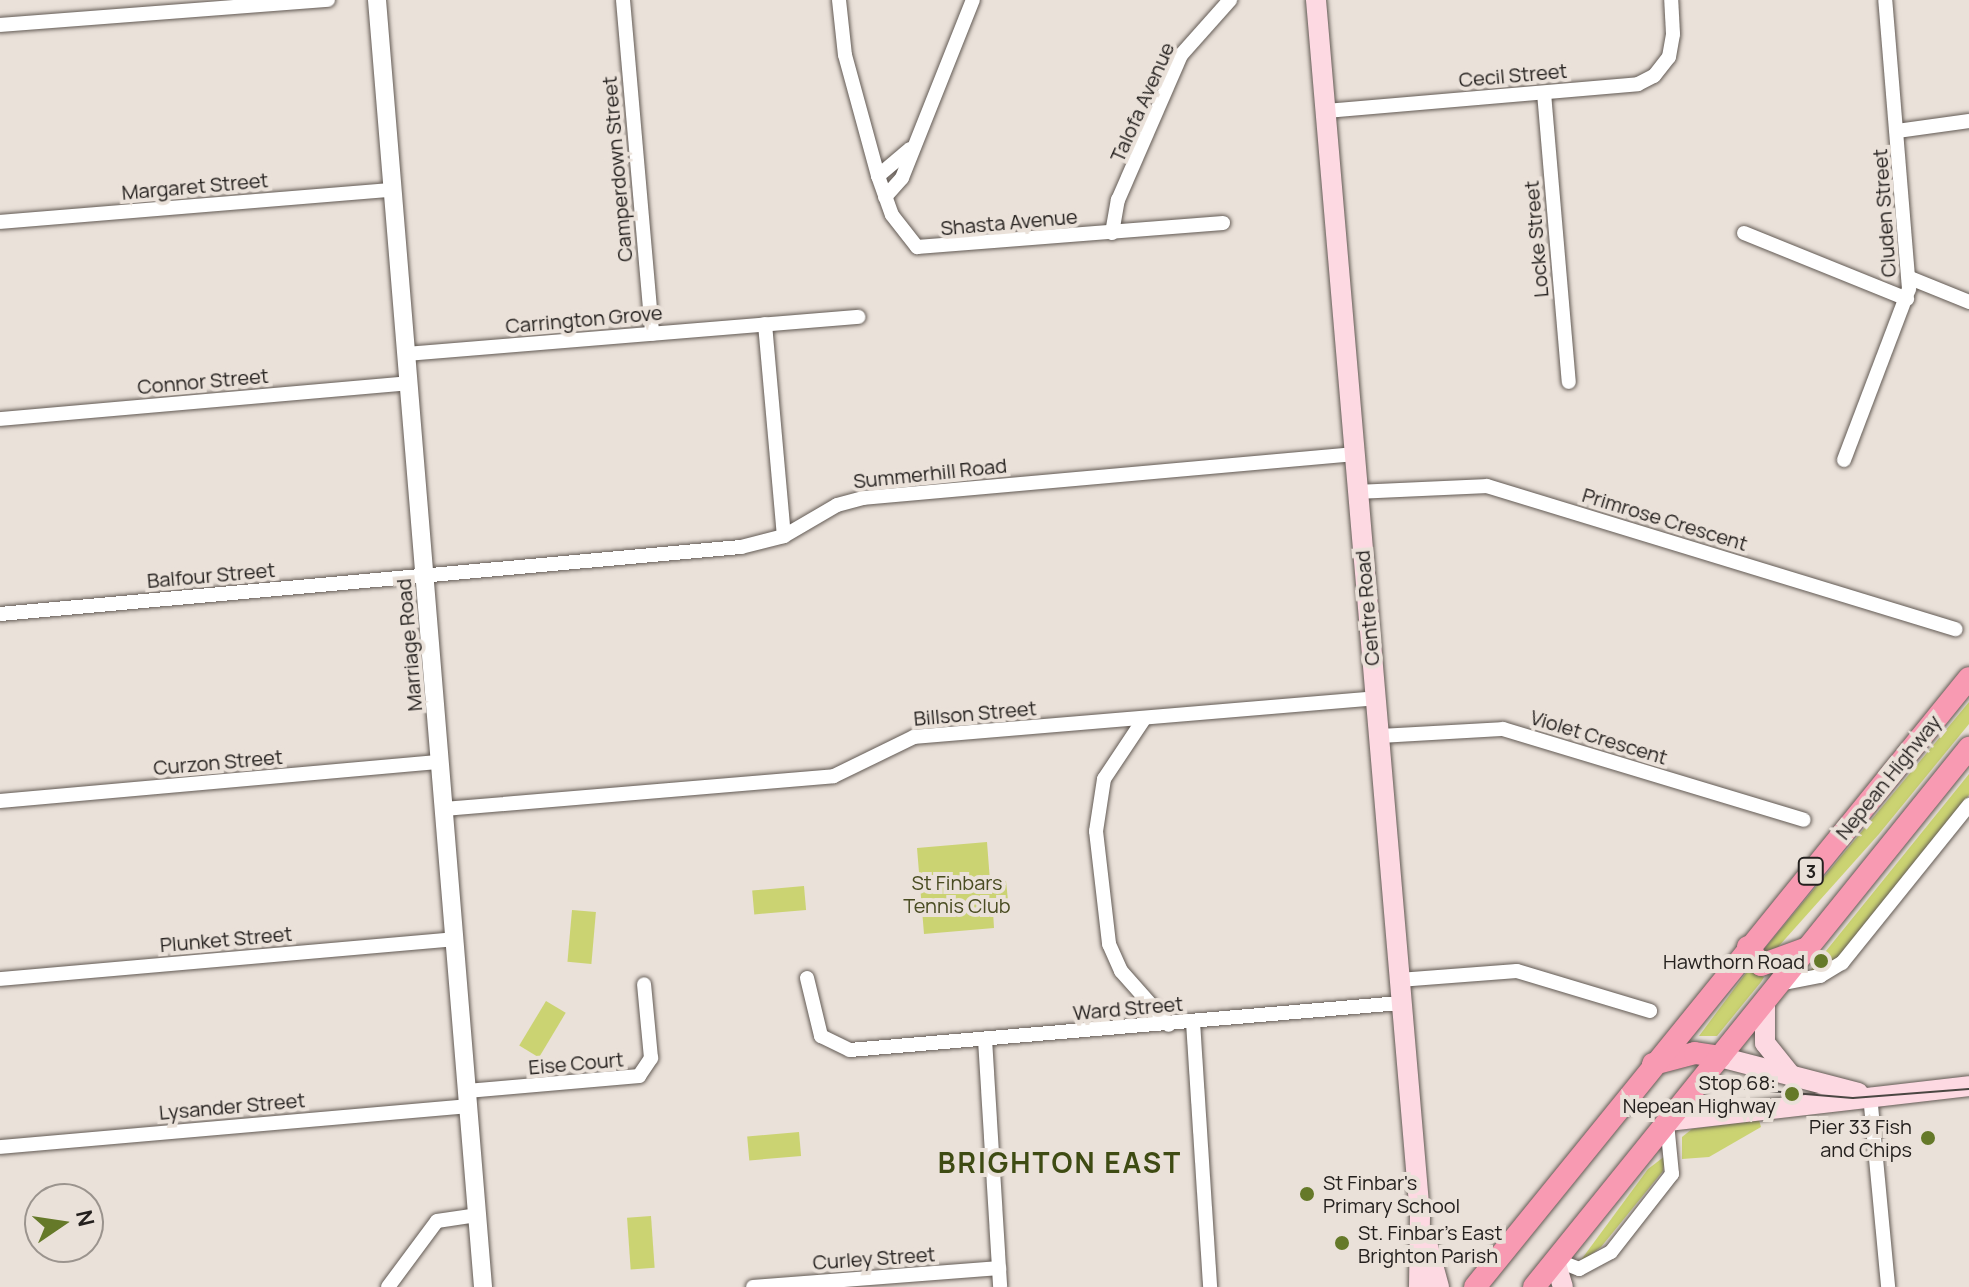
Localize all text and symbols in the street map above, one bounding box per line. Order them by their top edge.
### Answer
street label: Talofa Avenue [1105,38,1179,166]
street label: Cecil Street [1458,58,1568,92]
street label: Camperdown Street [597,75,637,263]
street label: Cluden Street [1868,148,1900,278]
street label: Margaret Street [121,168,269,204]
street label: Locke Street [1519,180,1553,298]
street label: Shasta Avenue [940,204,1078,240]
street label: Carrington Grove [504,300,664,338]
street label: Connor Street [136,363,270,399]
street label: Summerhill Road [852,453,1008,493]
street label: Primrose Crescent [1580,482,1750,556]
street label: Centre Road [1350,549,1384,667]
street label: Balfour Street [146,557,276,593]
street label: Marriage Road [391,578,427,712]
street label: Billson Street [913,696,1037,730]
street label: Violet Crescent [1528,705,1670,769]
street label: Nepean Highway [1830,710,1946,844]
street label: Curzon Street [152,744,284,780]
road number: 3 [1797,857,1825,885]
park label: St Finbars Tennis Club [903,870,1011,917]
street label: Plunket Street [159,921,293,957]
place label: Hawthorn Road [1663,949,1805,973]
marker: Hawthorn Road [1812,952,1830,970]
street label: Ward Street [1072,991,1184,1025]
street label: Eise Court [527,1047,625,1079]
place label: Stop 68: Nepean Highway [1623,1070,1776,1117]
marker: Stop 68: Nepean Highway [1783,1085,1801,1103]
street label: Lysander Street [158,1088,306,1124]
place label: Pier 33 Fish and Chips [1809,1114,1912,1161]
marker: Pier 33 Fish and Chips [1919,1129,1937,1147]
district label: BRIGHTON EAST [938,1145,1182,1179]
place label: St Finbar's Primary School [1323,1170,1460,1217]
north arrow [24,1183,104,1263]
marker: St Finbar's Primary School [1298,1185,1316,1203]
text: N [69,1207,102,1229]
place label: St. Finbar's East Brighton Parish [1358,1220,1502,1267]
marker: St. Finbar's East Brighton Parish [1333,1234,1351,1252]
street label: Curley Street [812,1242,936,1274]

